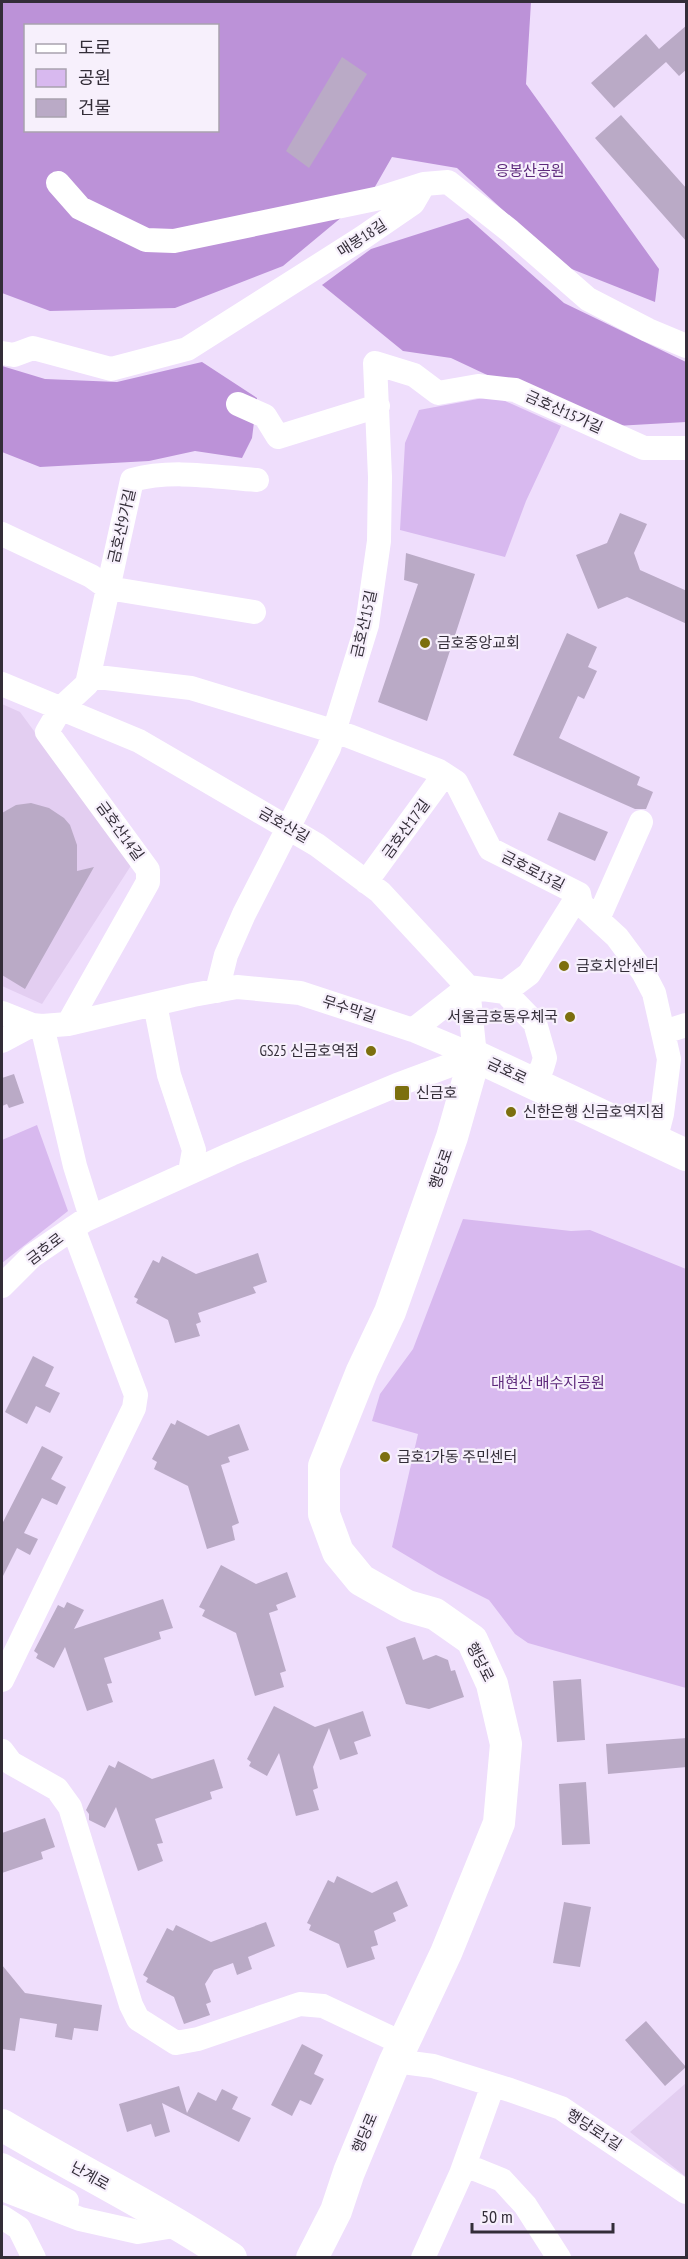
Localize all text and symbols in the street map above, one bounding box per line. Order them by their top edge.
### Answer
legend [24,24,219,132]
text: 도로 [78,36,111,59]
text: 공원 [78,66,111,89]
text: 건물 [78,96,111,119]
park label: 응봉산공원 [495,161,565,180]
street label: 매봉18길 [334,215,390,261]
street label: 금호산15가길 [523,386,606,437]
street label: 금호산9가길 [104,487,139,565]
street label: 금호산15길 [347,588,380,659]
place label: 금호중앙교회 [437,633,520,652]
marker: 금호중앙교회 [418,636,432,650]
street label: 금호산17길 [378,795,433,862]
street label: 금호산14길 [93,797,148,864]
street label: 금호산길 [256,803,313,847]
street label: 금호로13길 [498,846,568,895]
place label: 금호치안센터 [576,956,659,975]
marker: 금호치안센터 [557,959,571,973]
street label: 무수막길 [320,991,378,1026]
place label: 서울금호동우체국 [448,1007,558,1026]
marker: 서울금호동우체국 [563,1010,577,1024]
place label: GS25 신금호역점 [260,1041,359,1060]
marker: GS25 신금호역점 [364,1044,378,1058]
street label: 금호로 [484,1053,530,1088]
place label: 신금호 [416,1083,457,1102]
marker: 신금호 [393,1084,411,1102]
place label: 신한은행 신금호역지점 [523,1102,664,1121]
marker: 신한은행 신금호역지점 [504,1105,518,1119]
street label: 행당로 [425,1146,456,1192]
street label: 금호로 [22,1229,67,1269]
park label: 대현산 배수지공원 [491,1373,605,1392]
place label: 금호1가동 주민센터 [397,1447,517,1466]
marker: 금호1가동 주민센터 [378,1450,392,1464]
street label: 행당로 [463,1639,498,1685]
street label: 행당로1길 [563,2105,625,2154]
street label: 행당로 [348,2110,381,2156]
street label: 난계로 [68,2157,113,2194]
scale bar [472,2196,613,2234]
text: 50 m [481,2205,513,2228]

